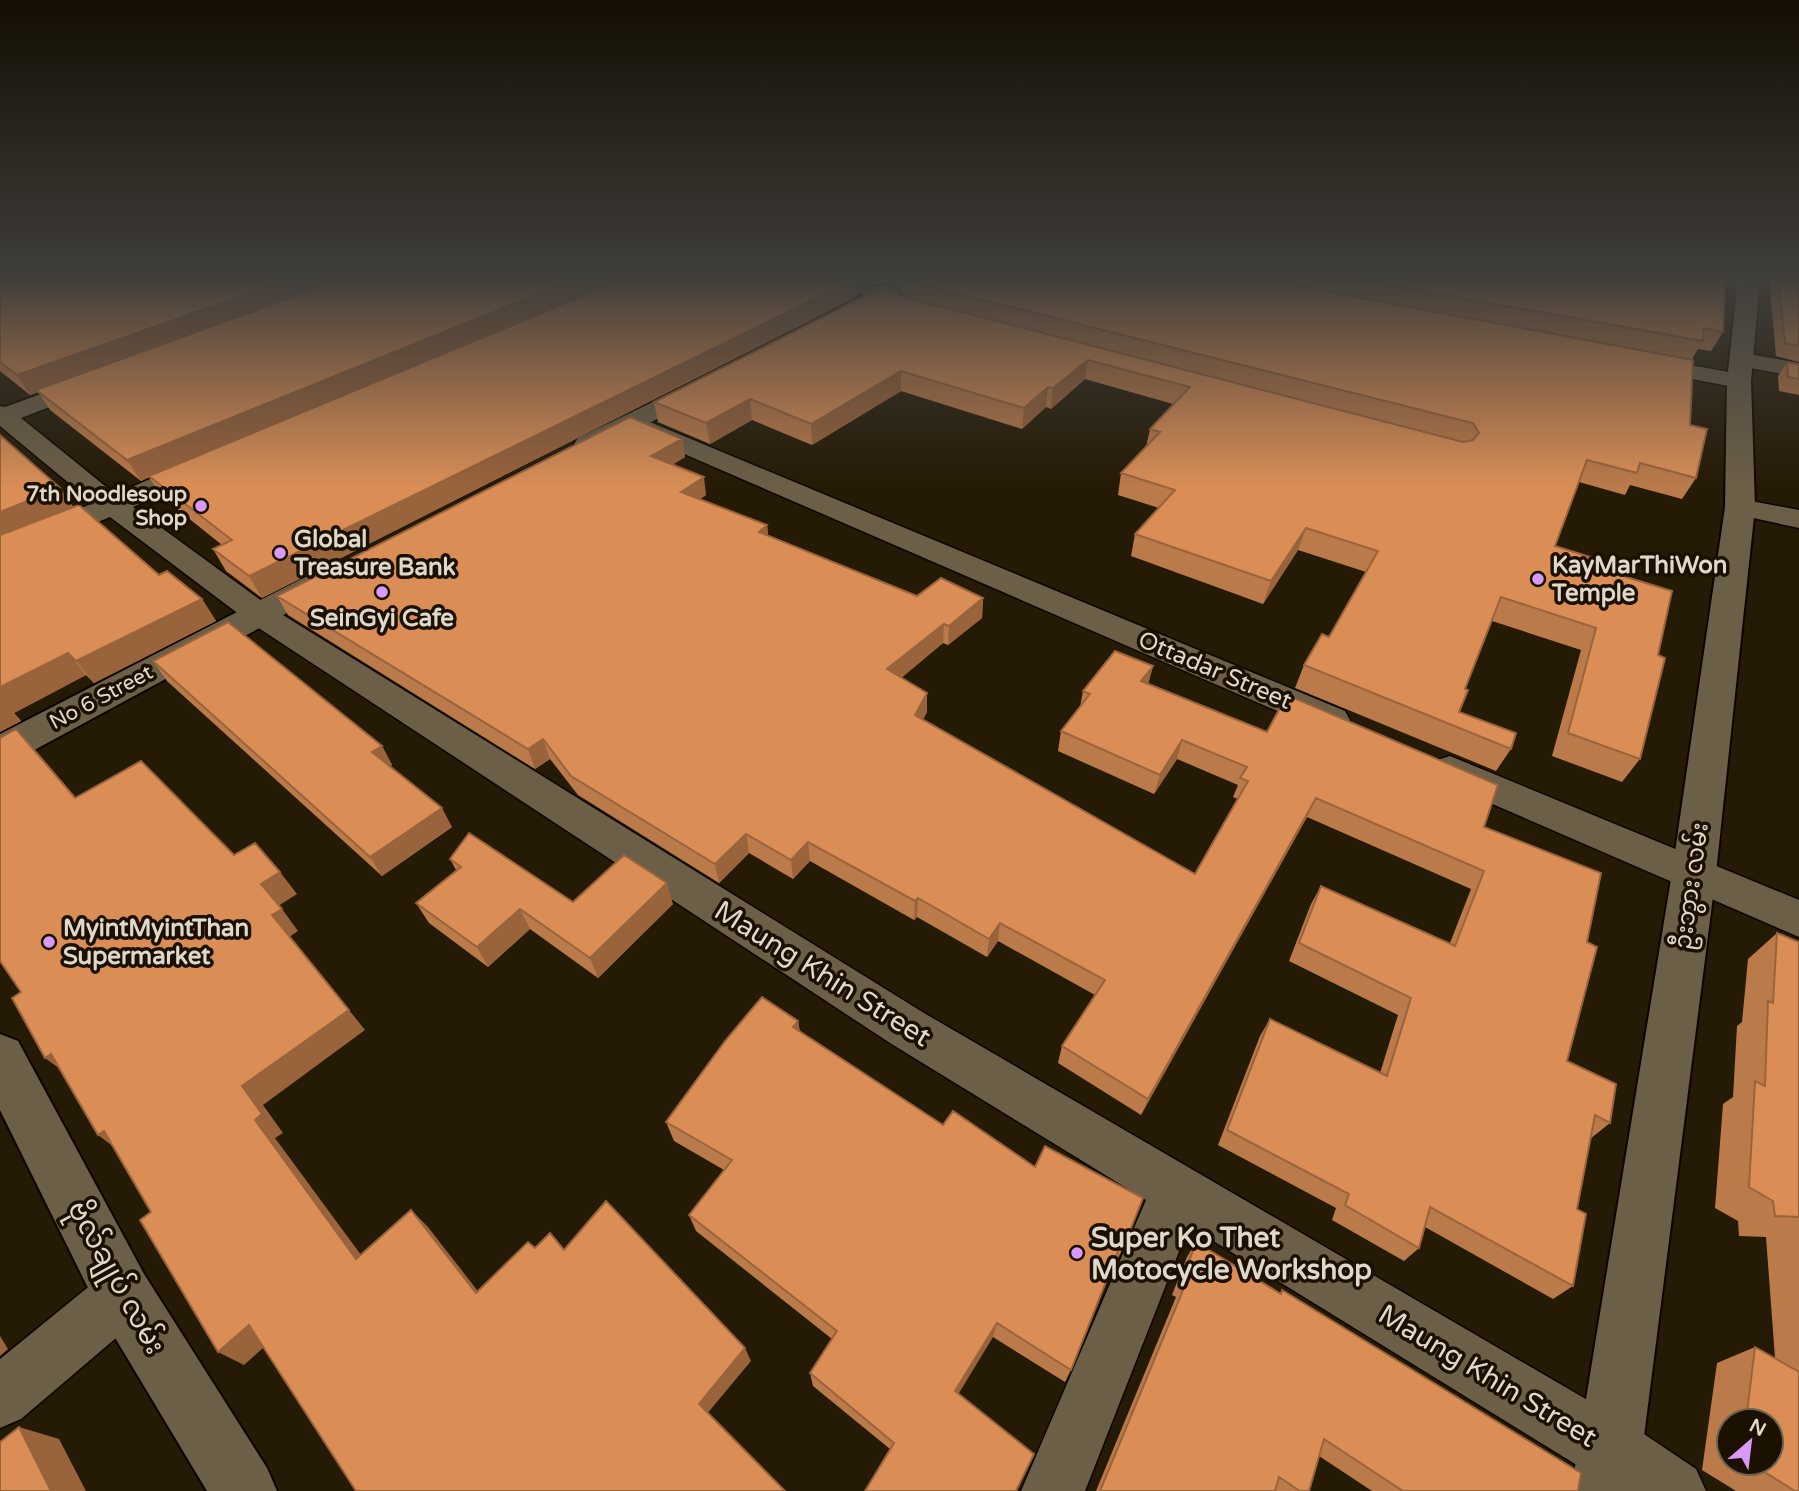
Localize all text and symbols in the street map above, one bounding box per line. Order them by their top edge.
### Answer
place label: 7th Noodlesoup Shop [26,482,187,531]
marker: 7th Noodlesoup Shop [193,498,209,514]
place label: Global Treasure Bank [293,525,456,582]
marker: Global Treasure Bank [272,545,288,561]
place label: KayMarThiWon Temple [1551,551,1727,608]
marker: KayMarThiWon Temple [1530,571,1546,587]
marker: SeinGyi Cafe [374,584,390,600]
place label: SeinGyi Cafe [310,604,454,633]
street label: Ottadar Street [1134,625,1296,716]
street label: No 6 Street [45,660,157,735]
street label: ဦးဘွား လမ်း [1666,820,1719,952]
street label: Maung Khin Street [708,893,937,1054]
place label: MyintMyintThan Supermarket [63,914,249,971]
marker: MyintMyintThan Supermarket [41,934,57,950]
street label: ဗိုလ်ချုပ် လမ်း [56,1194,174,1363]
place label: Super Ko Thet Motocycle Workshop [1091,1221,1372,1287]
marker: Super Ko Thet Motocycle Workshop [1069,1245,1085,1261]
street label: Maung Khin Street [1372,1297,1603,1455]
north arrow [1715,1407,1785,1477]
text: N [1746,1415,1769,1441]

